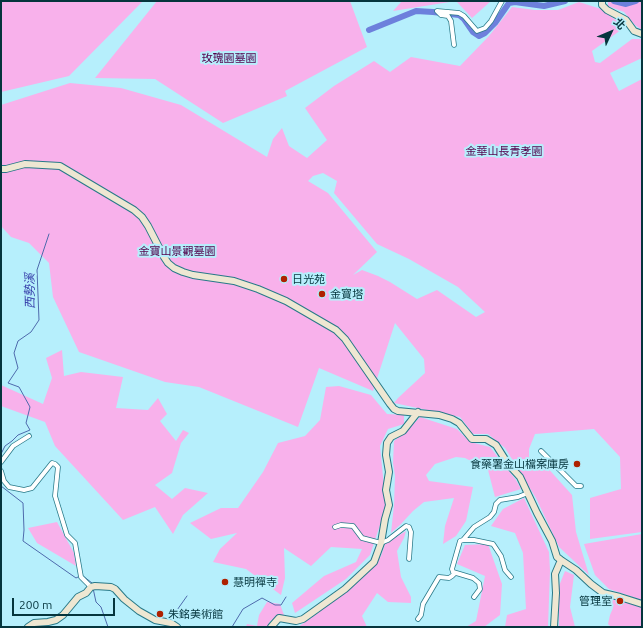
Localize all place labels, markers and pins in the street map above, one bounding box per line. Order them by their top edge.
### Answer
place label: 日光苑 [292,272,325,286]
marker: 日光苑 [279,274,289,284]
place label: 金寶塔 [330,287,363,301]
marker: 金寶塔 [317,289,327,299]
place label: 食藥署金山檔案庫房 [470,457,569,471]
marker: 食藥署金山檔案庫房 [572,459,582,469]
place label: 慧明禪寺 [233,575,277,589]
marker: 慧明禪寺 [220,577,230,587]
place label: 管理室 [579,594,612,608]
marker: 管理室 [615,596,625,606]
place label: 朱銘美術館 [168,607,223,621]
marker: 朱銘美術館 [155,609,165,619]

